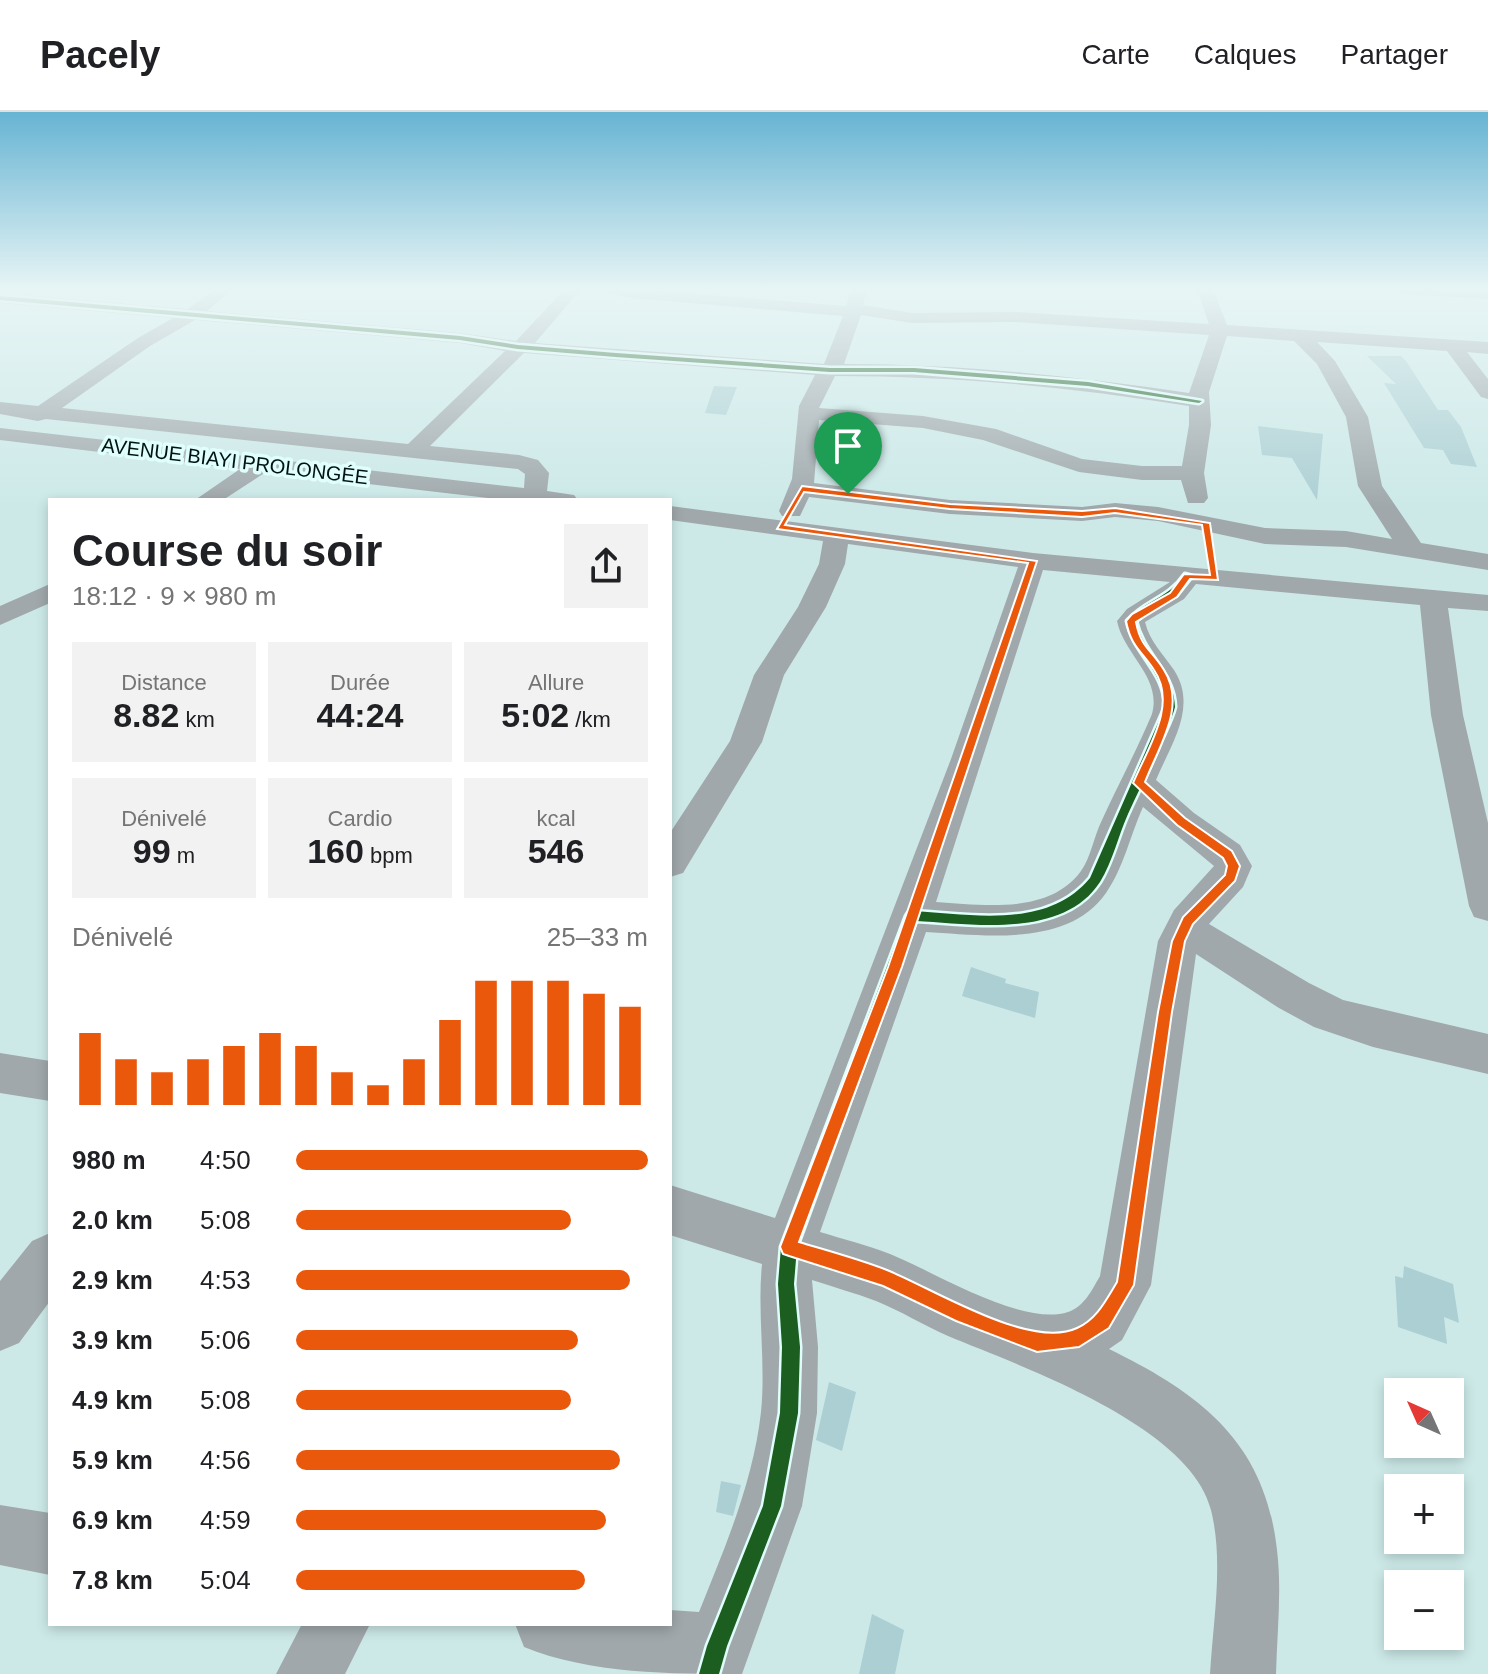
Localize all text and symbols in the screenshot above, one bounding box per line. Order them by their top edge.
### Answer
text: Pacely [40,34,160,76]
text: Carte [1081,39,1150,70]
text: Calques [1194,39,1297,70]
text: Partager [1341,39,1448,70]
pin [814,412,882,494]
icon: arrive [826,424,870,468]
street label: AVENUE BIAYI PROLONGÉE [101,434,369,488]
button: share [564,524,648,608]
text: Course du soir [72,526,383,575]
text: 18:12 · 9 × 980 m [72,581,277,611]
text: Distance [121,670,207,695]
text: Durée [330,670,390,695]
text: Allure [528,670,584,695]
text: 8.82 [113,696,179,734]
text: 44:24 [317,696,403,734]
text: 5:02 [501,696,569,734]
text: km [179,707,215,732]
text: /km [569,707,611,732]
text: Dénivelé [121,806,207,831]
text: Cardio [328,806,392,831]
text: kcal [536,806,576,831]
text: 99 [133,832,171,870]
text: 160 [307,832,364,870]
text: 546 [528,832,584,870]
text: m [171,843,195,868]
text: bpm [364,843,413,868]
text: Dénivelé [72,922,173,952]
text: 25–33 m [547,922,648,952]
text: 980 m [72,1145,146,1175]
text: 4:50 [200,1145,251,1175]
text: 2.0 km [72,1205,153,1235]
text: 5:08 [200,1205,251,1235]
text: 2.9 km [72,1265,153,1295]
text: 4:53 [200,1265,251,1295]
text: 3.9 km [72,1325,153,1355]
text: 5:06 [200,1325,251,1355]
north arrow [1384,1378,1464,1458]
map controls [1384,1378,1464,1650]
text: 4.9 km [72,1385,153,1415]
text: 5:08 [200,1385,251,1415]
text: 5.9 km [72,1445,153,1475]
text: 4:56 [200,1445,251,1475]
button: + [1384,1474,1464,1554]
text: 6.9 km [72,1505,153,1535]
text: 4:59 [200,1505,251,1535]
text: 7.8 km [72,1565,153,1595]
text: 5:04 [200,1565,251,1595]
button: − [1384,1570,1464,1650]

